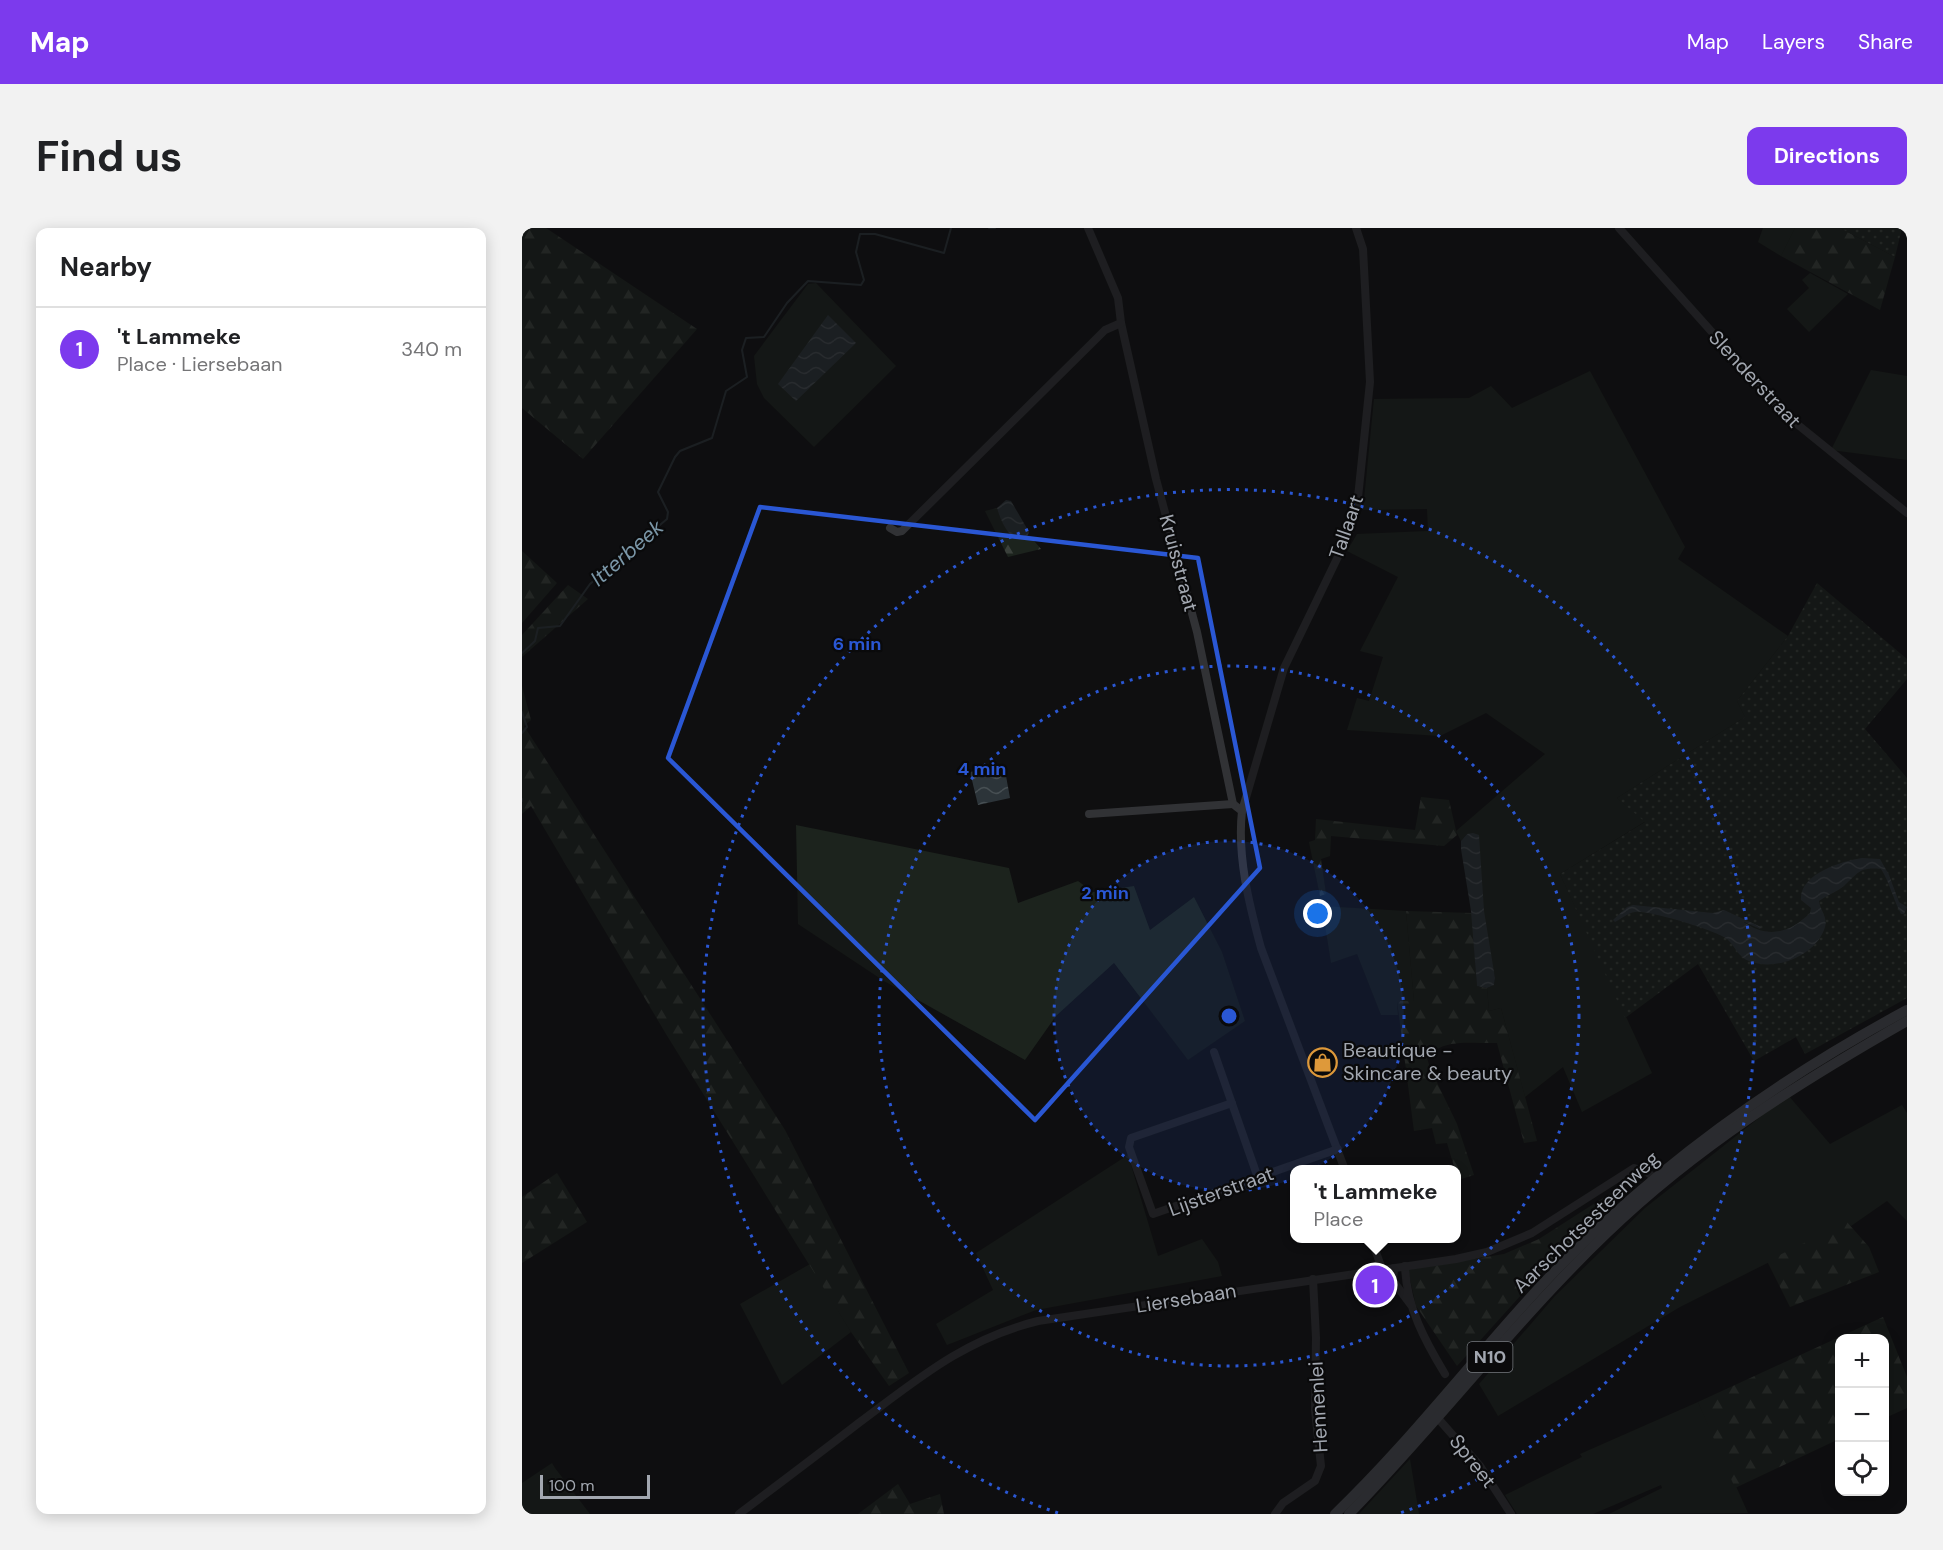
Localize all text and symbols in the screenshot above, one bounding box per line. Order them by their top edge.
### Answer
text: Map [30,24,90,61]
text: Map [1687,28,1729,56]
text: Layers [1762,28,1825,56]
text: Share [1858,28,1913,56]
button: Directions [1747,127,1907,185]
text: Find us [36,129,182,184]
text: Nearby [60,250,152,284]
text: 't Lammeke [117,322,241,351]
street label: Slenderstraat [1703,325,1807,433]
text: 1 [76,336,83,362]
text: 340 m [401,336,462,362]
text: Place · Liersebaan [117,351,283,377]
street label: Tallaart [1323,491,1369,563]
street label: Kruisstraat [1154,512,1204,615]
water label: Itterbeek [584,513,670,593]
text: 6 min [833,632,881,656]
text: 4 min [958,757,1006,781]
text: 2 min [1081,881,1129,905]
your location [1303,899,1332,928]
centre of rings [1219,1006,1239,1026]
place label: Beautique - Skincare & beauty [1343,1037,1512,1086]
shop icon: Beautique - Skincare & beauty [1306,1046,1338,1078]
street label: Aarschotsesteenweg [1507,1145,1665,1299]
street label: Lijsterstraat [1165,1160,1277,1222]
popup [1290,1165,1461,1243]
text: 't Lammeke [1314,1177,1437,1206]
text: Place [1314,1206,1363,1232]
pin: 1 [1356,1262,1394,1308]
street label: Liersebaan [1134,1277,1238,1319]
map controls [1835,1334,1889,1496]
button: + [1835,1334,1889,1388]
road number: N10 [1468,1342,1512,1372]
street label: Hennenlei [1303,1361,1333,1453]
button: − [1835,1388,1889,1442]
street label: Spreet [1444,1429,1502,1493]
button: locate [1835,1442,1889,1496]
scale bar [540,1472,650,1500]
text: 100 m [549,1475,594,1496]

